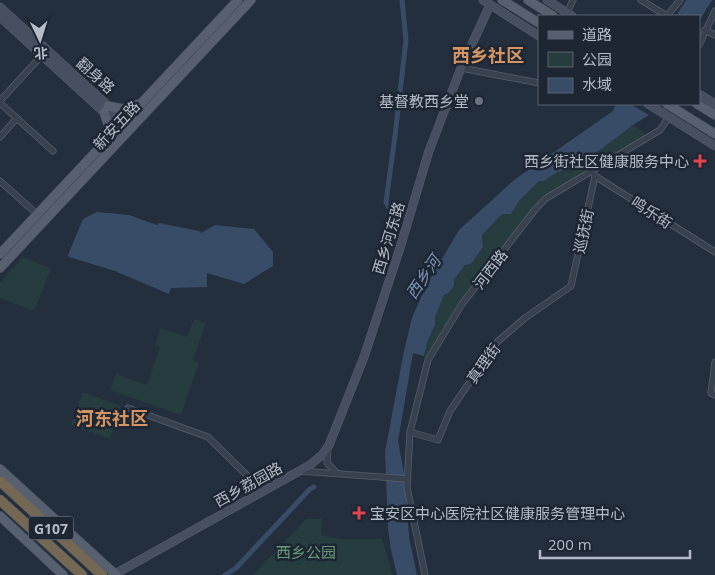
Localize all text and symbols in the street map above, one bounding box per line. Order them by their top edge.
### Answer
north arrow [15,15,65,65]
legend [538,15,700,105]
text: 道路 [582,24,612,44]
district label: 西乡社区 [452,43,524,67]
text: 北 [33,44,49,63]
text: 公园 [582,49,612,69]
street label: 翻身路 [73,53,119,97]
text: 水域 [582,74,612,94]
place label: 基督教西乡堂 [379,91,469,111]
marker: 基督教西乡堂 [473,95,485,107]
street label: 新安五路 [88,96,144,154]
place label: 西乡街社区健康服务中心 [524,151,689,171]
marker: 西乡街社区健康服务中心 [693,154,707,168]
street label: 鸣乐街 [628,191,676,233]
street label: 西乡河东路 [367,199,409,277]
street label: 巡抚街 [569,207,597,255]
street label: 河西路 [468,245,512,293]
water label: 西乡河 [400,248,447,303]
street label: 真理街 [462,339,504,387]
district label: 河东社区 [76,406,148,430]
street label: 西乡荔园路 [210,457,286,511]
place label: 宝安区中心医院社区健康服务管理中心 [370,503,625,523]
marker: 宝安区中心医院社区健康服务管理中心 [352,506,366,520]
road number: G107 [28,516,74,540]
scale bar [540,528,690,560]
text: 200 m [548,534,592,554]
park label: 西乡公园 [276,542,336,562]

